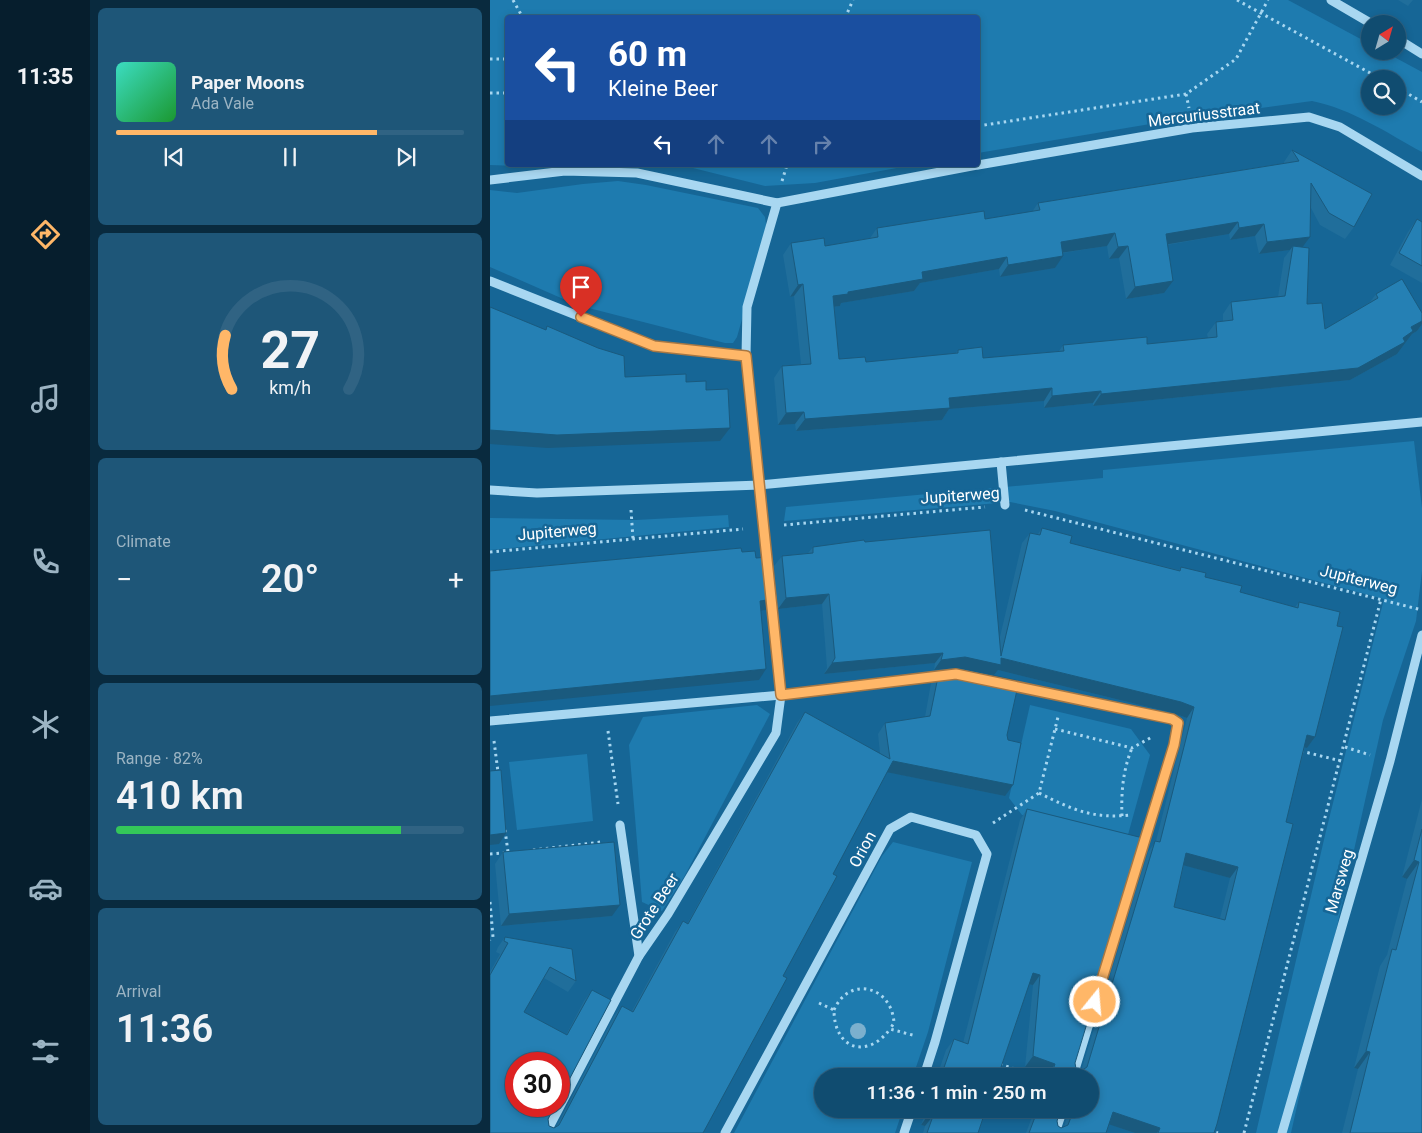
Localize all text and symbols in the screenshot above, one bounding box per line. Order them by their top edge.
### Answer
north arrow [1361,15,1406,60]
map controls [1361,15,1406,115]
text: 60 m [608,34,687,75]
icon: left [525,35,590,100]
text: 11:35 [17,64,73,89]
button: search [1361,70,1406,115]
text: Paper Moons [191,71,304,94]
text: Kleine Beer [608,76,718,101]
text: Ada Vale [191,94,254,113]
street label: Mercuriusstraat [1147,98,1261,131]
icon: left [649,130,677,158]
icon: ahead [702,130,730,158]
icon: ahead [755,130,783,158]
icon: right [808,130,836,158]
icon: previous [160,143,188,171]
icon: pause [276,143,304,171]
icon: next [392,143,420,171]
icon: directions [28,217,63,252]
pin [560,266,602,317]
icon: arrive [567,273,595,301]
text: 27 [260,320,320,381]
text: km/h [269,377,311,398]
icon: music [28,381,63,416]
street label: Jupiterweg [920,483,1000,508]
street label: Jupiterweg [517,519,597,544]
text: Climate [116,532,171,551]
icon: phone [28,544,63,579]
text: 20° [261,557,319,601]
street label: Jupiterweg [1318,561,1400,598]
text: − [116,563,132,596]
text: + [448,563,464,596]
icon: climate [28,707,63,742]
text: Range · 82% [116,749,203,768]
text: 410 km [116,774,244,818]
street label: Orion [845,828,880,871]
street label: Marsweg [1321,847,1358,915]
street label: Grote Beer [626,869,683,943]
icon: car [28,871,63,906]
position arrow [1068,975,1120,1027]
text: Arrival [116,982,161,1001]
text: 11:36 [116,1007,213,1051]
icon: filters [28,1034,63,1069]
speed limit sign: 30 [505,1052,570,1117]
text: 11:36 · 1 min · 250 m [866,1081,1047,1104]

